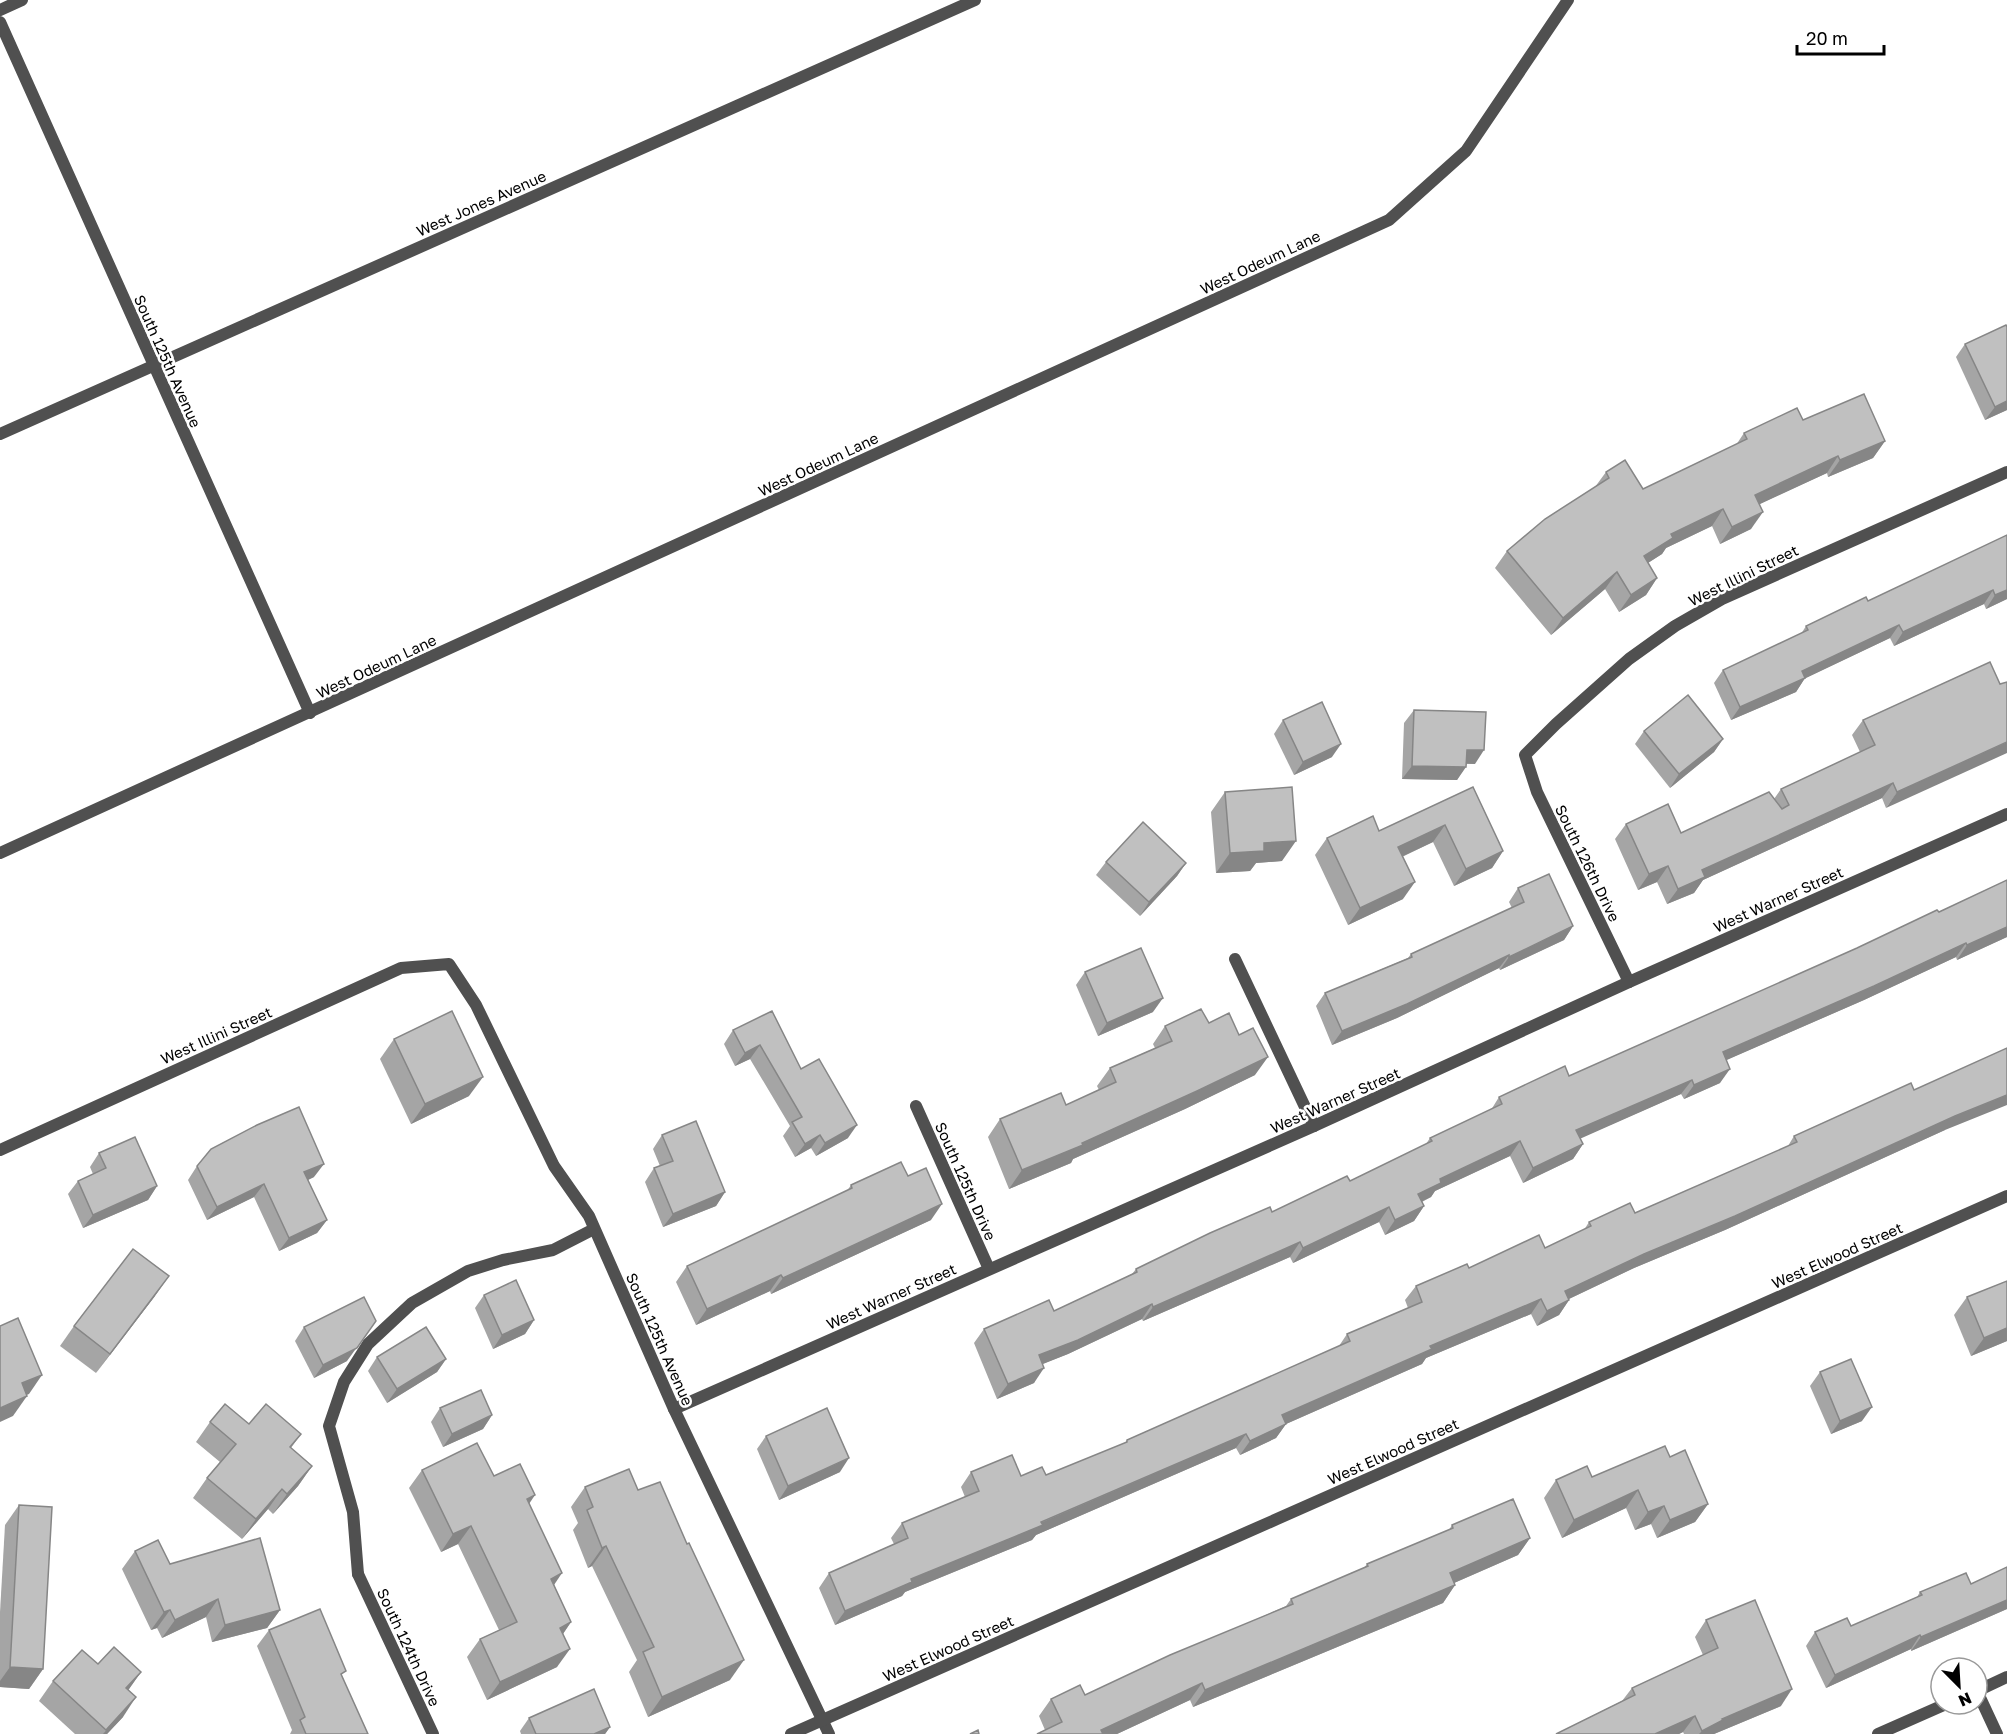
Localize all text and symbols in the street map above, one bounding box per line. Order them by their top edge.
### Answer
scale bar [1797,18,1884,56]
text: 20 m [1806,27,1848,49]
street label: West Jones Avenue [413,166,549,240]
street label: West Odeum Lane [1197,226,1323,298]
street label: South 125th Avenue [131,292,205,430]
street label: West Odeum Lane [755,428,881,500]
street label: West Illini Street [1685,541,1801,609]
street label: West Odeum Lane [313,630,439,702]
street label: South 126th Drive [1552,802,1624,925]
street label: West Warner Street [1710,862,1846,936]
street label: West Illini Street [158,1002,274,1068]
street label: West Warner Street [1267,1063,1403,1137]
street label: South 125th Drive [932,1119,1000,1243]
street label: West Elwood Street [1769,1218,1905,1292]
street label: West Warner Street [823,1259,959,1333]
street label: South 125th Avenue [623,1270,697,1408]
street label: West Elwood Street [1325,1414,1461,1488]
street label: South 124th Drive [374,1585,444,1709]
street label: West Elwood Street [880,1611,1016,1685]
north arrow [1929,1656,1989,1716]
text: N [1955,1688,1975,1711]

